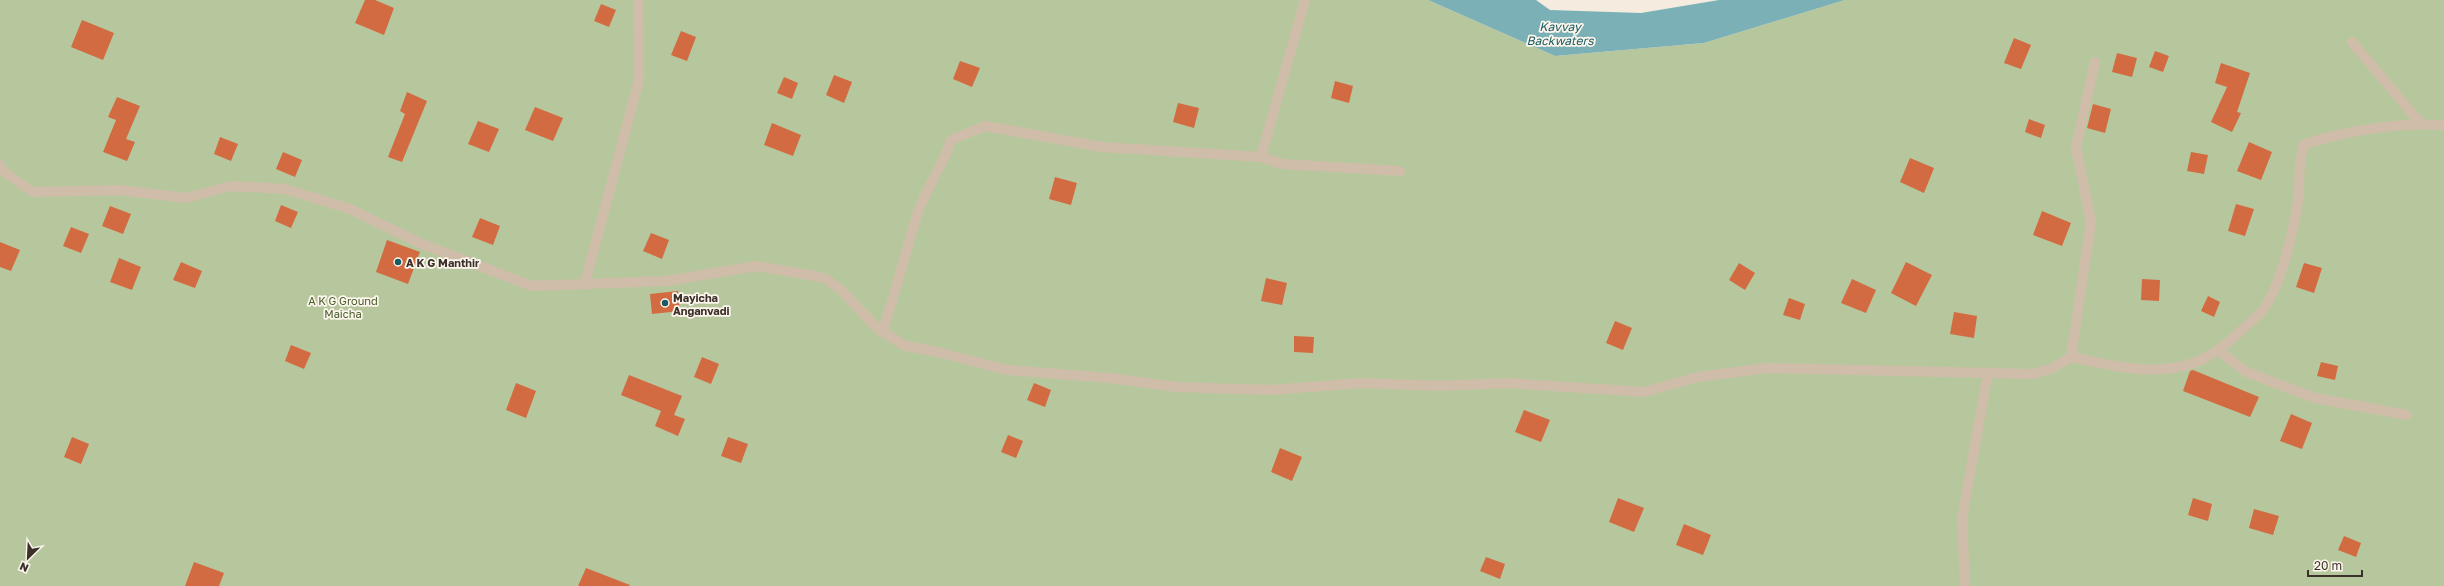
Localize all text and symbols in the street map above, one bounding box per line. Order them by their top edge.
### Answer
water label: Kavvay Backwaters [1526,19,1594,48]
place label: A K G Manthir [406,256,480,269]
marker: A K G Manthir [393,257,403,267]
place label: Mayicha Anganvadi [673,291,729,317]
park label: A K G Ground Maicha [308,294,378,320]
marker: Mayicha Anganvadi [660,298,670,308]
north arrow [8,538,48,578]
scale bar [2308,552,2362,578]
text: 20 m [2314,558,2342,573]
text: N [17,560,30,575]

